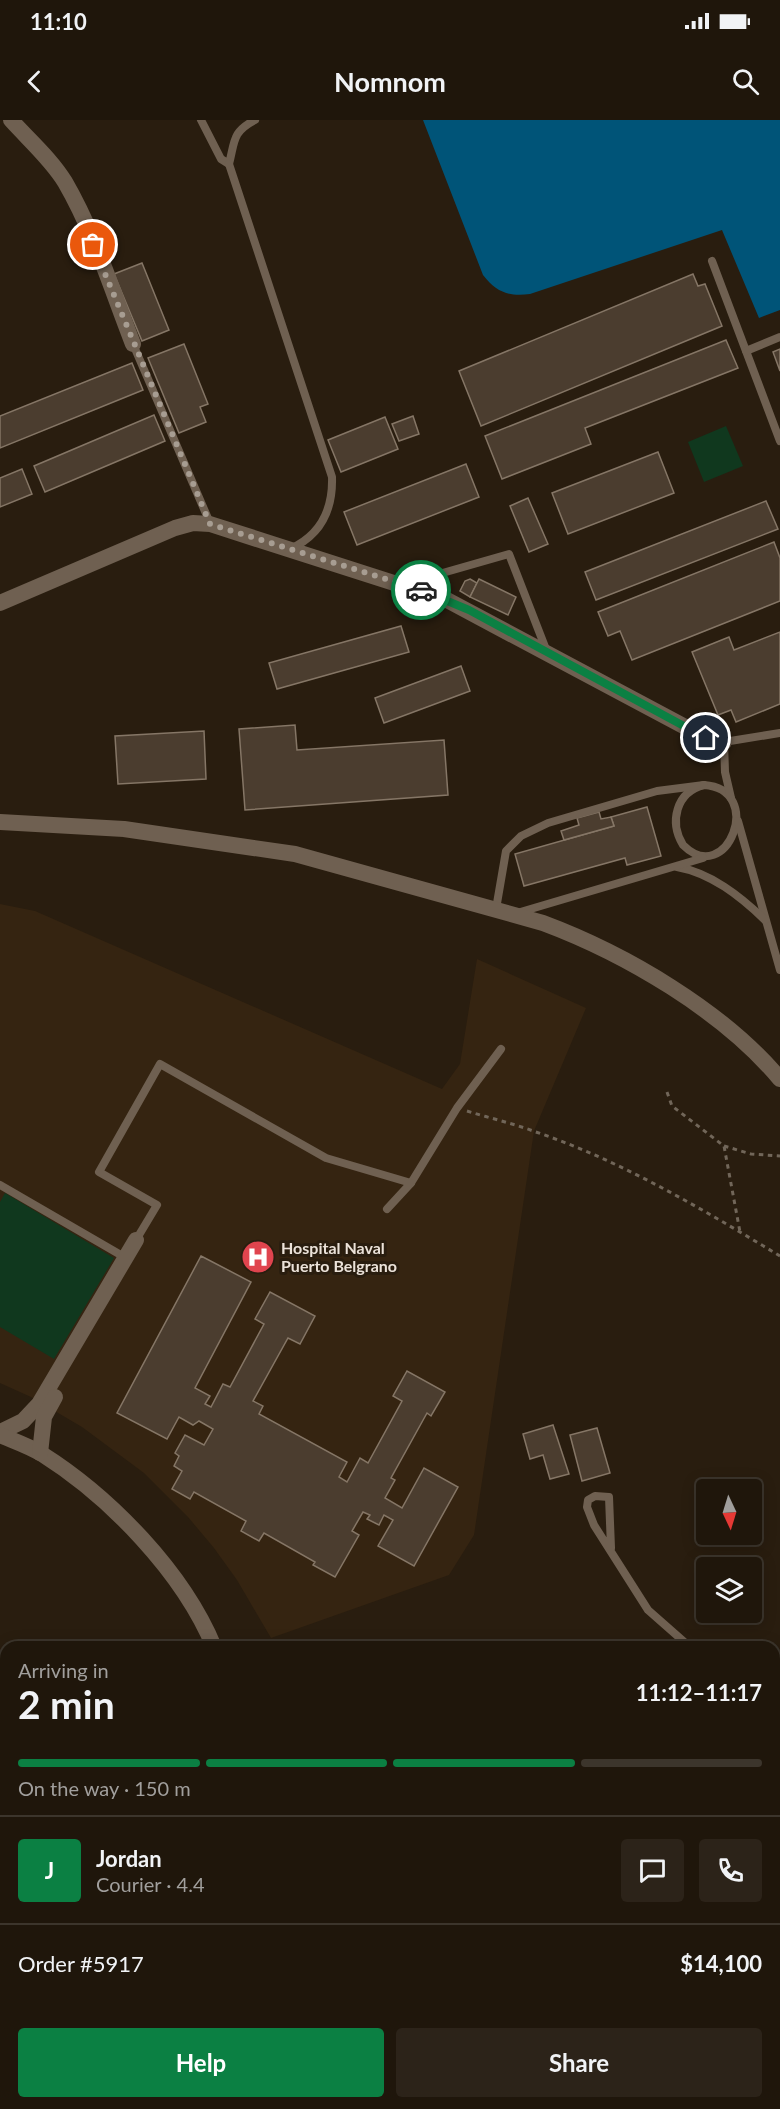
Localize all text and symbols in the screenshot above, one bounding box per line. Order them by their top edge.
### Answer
text: 11:10 [30,8,87,35]
icon: back [18,65,51,98]
text: Nomnom [334,65,446,98]
icon: search [729,65,762,98]
pin [67,219,118,270]
icon: bag [76,228,109,261]
courier [391,560,451,620]
icon: car [405,574,438,607]
pin [680,712,731,763]
icon: home [689,721,722,754]
place label: Hospital Naval Puerto Belgrano [281,1238,397,1275]
hospital icon: Hospital Naval Puerto Belgrano [240,1239,276,1275]
north arrow [696,1479,762,1545]
map controls [696,1479,762,1623]
button: layers [696,1557,762,1623]
text: Arriving in [18,1658,109,1682]
text: 11:12–11:17 [636,1679,762,1706]
text: 2 min [18,1681,115,1727]
text: On the way · 150 m [18,1776,191,1800]
button: chat [621,1839,684,1902]
button: phone [699,1839,762,1902]
text: Jordan [96,1845,162,1872]
text: J [45,1857,54,1884]
text: Courier · 4.4 [96,1872,205,1896]
text: Order #5917 [18,1950,144,1977]
text: $14,100 [680,1950,762,1977]
button: Help [18,2028,384,2097]
button: Share [396,2028,762,2097]

